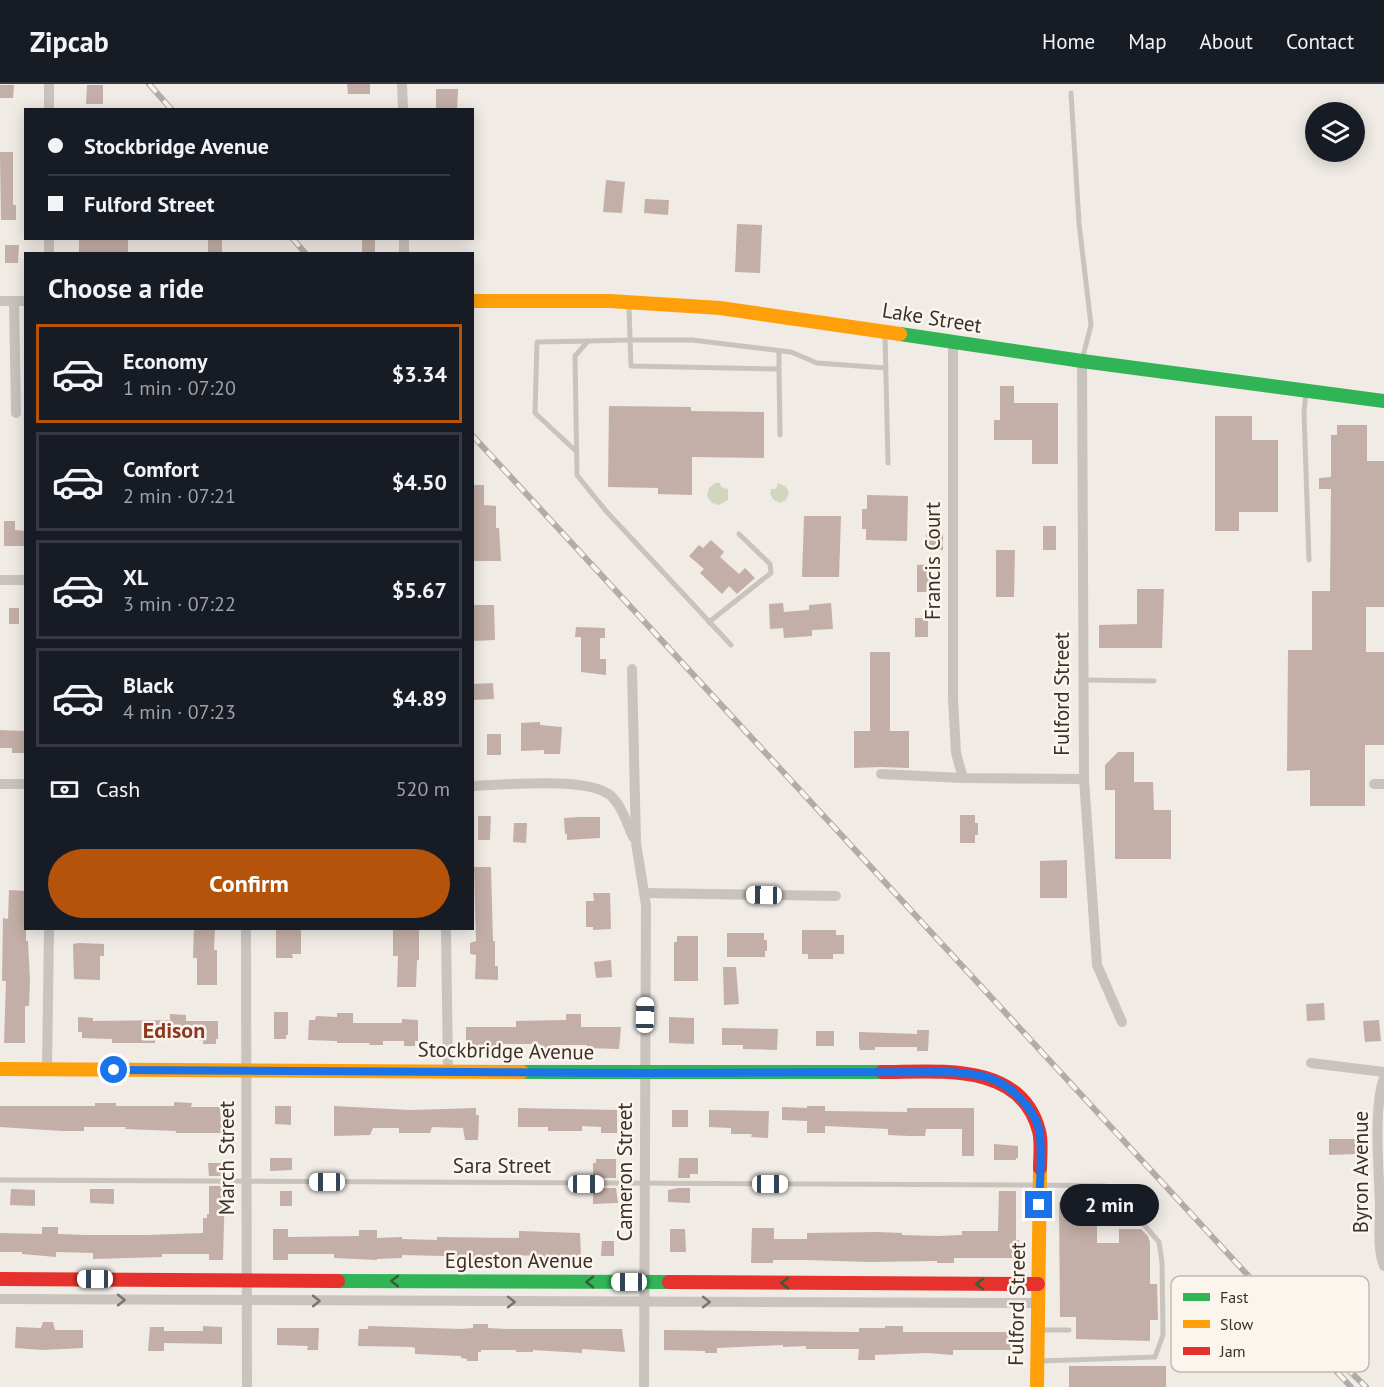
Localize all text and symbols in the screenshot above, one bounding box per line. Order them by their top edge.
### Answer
text: Zipcab [30,23,109,60]
text: Home [1042,28,1095,55]
text: Map [1128,28,1167,55]
text: About [1200,28,1253,55]
text: Contact [1286,28,1354,55]
map controls [1305,102,1365,162]
button: layers [1305,102,1365,162]
text: Stockbridge Avenue [84,132,269,160]
text: Fulford Street [84,190,214,218]
text: Choose a ride [48,271,204,305]
street label: Lake Street [880,296,984,339]
icon: car [51,347,105,401]
text: Economy [123,347,207,375]
text: $3.34 [392,360,447,388]
text: 1 min · 07:20 [123,375,236,401]
icon: car [51,455,105,509]
text: Comfort [123,455,199,483]
text: $4.50 [392,468,447,496]
text: 2 min · 07:21 [123,483,236,509]
street label: Francis Court [919,502,946,620]
icon: car [51,563,105,617]
text: XL [123,563,148,591]
text: $5.67 [392,576,447,604]
text: 3 min · 07:22 [123,591,236,617]
street label: Fulford Street [1048,632,1075,756]
icon: car [51,671,105,725]
text: Black [123,671,174,699]
text: $4.89 [392,684,447,712]
text: 4 min · 07:23 [123,699,236,725]
icon: cash [48,773,81,806]
text: Cash [96,775,140,803]
text: 520 m [396,776,450,802]
button: Confirm [48,849,450,918]
car [746,886,782,904]
car [636,997,654,1033]
district label: Edison [143,1016,205,1044]
street label: Stockbridge Avenue [417,1035,595,1066]
route start [100,1056,127,1083]
street label: March Street [213,1101,240,1215]
street label: Cameron Street [611,1103,638,1241]
street label: Byron Avenue [1347,1111,1374,1233]
street label: Sara Street [453,1152,551,1179]
car [309,1173,345,1191]
car [568,1175,604,1193]
car [752,1175,788,1193]
callout: 2 min [1060,1184,1159,1226]
route end [1025,1191,1052,1218]
text: 2 min [1085,1192,1134,1218]
street label: Fulford Street [1002,1242,1031,1366]
street label: Egleston Avenue [445,1247,593,1274]
car [77,1270,113,1288]
car [611,1273,647,1291]
one-way arrow [390,1275,399,1287]
one-way arrow [585,1276,594,1288]
legend [1171,1276,1369,1372]
one-way arrow [780,1277,789,1289]
one-way arrow [975,1278,984,1290]
text: Fast [1220,1287,1249,1307]
one-way arrow [117,1294,126,1306]
one-way arrow [312,1295,321,1307]
one-way arrow [507,1296,516,1308]
one-way arrow [702,1296,711,1308]
text: Slow [1220,1314,1254,1334]
text: Jam [1219,1341,1246,1361]

